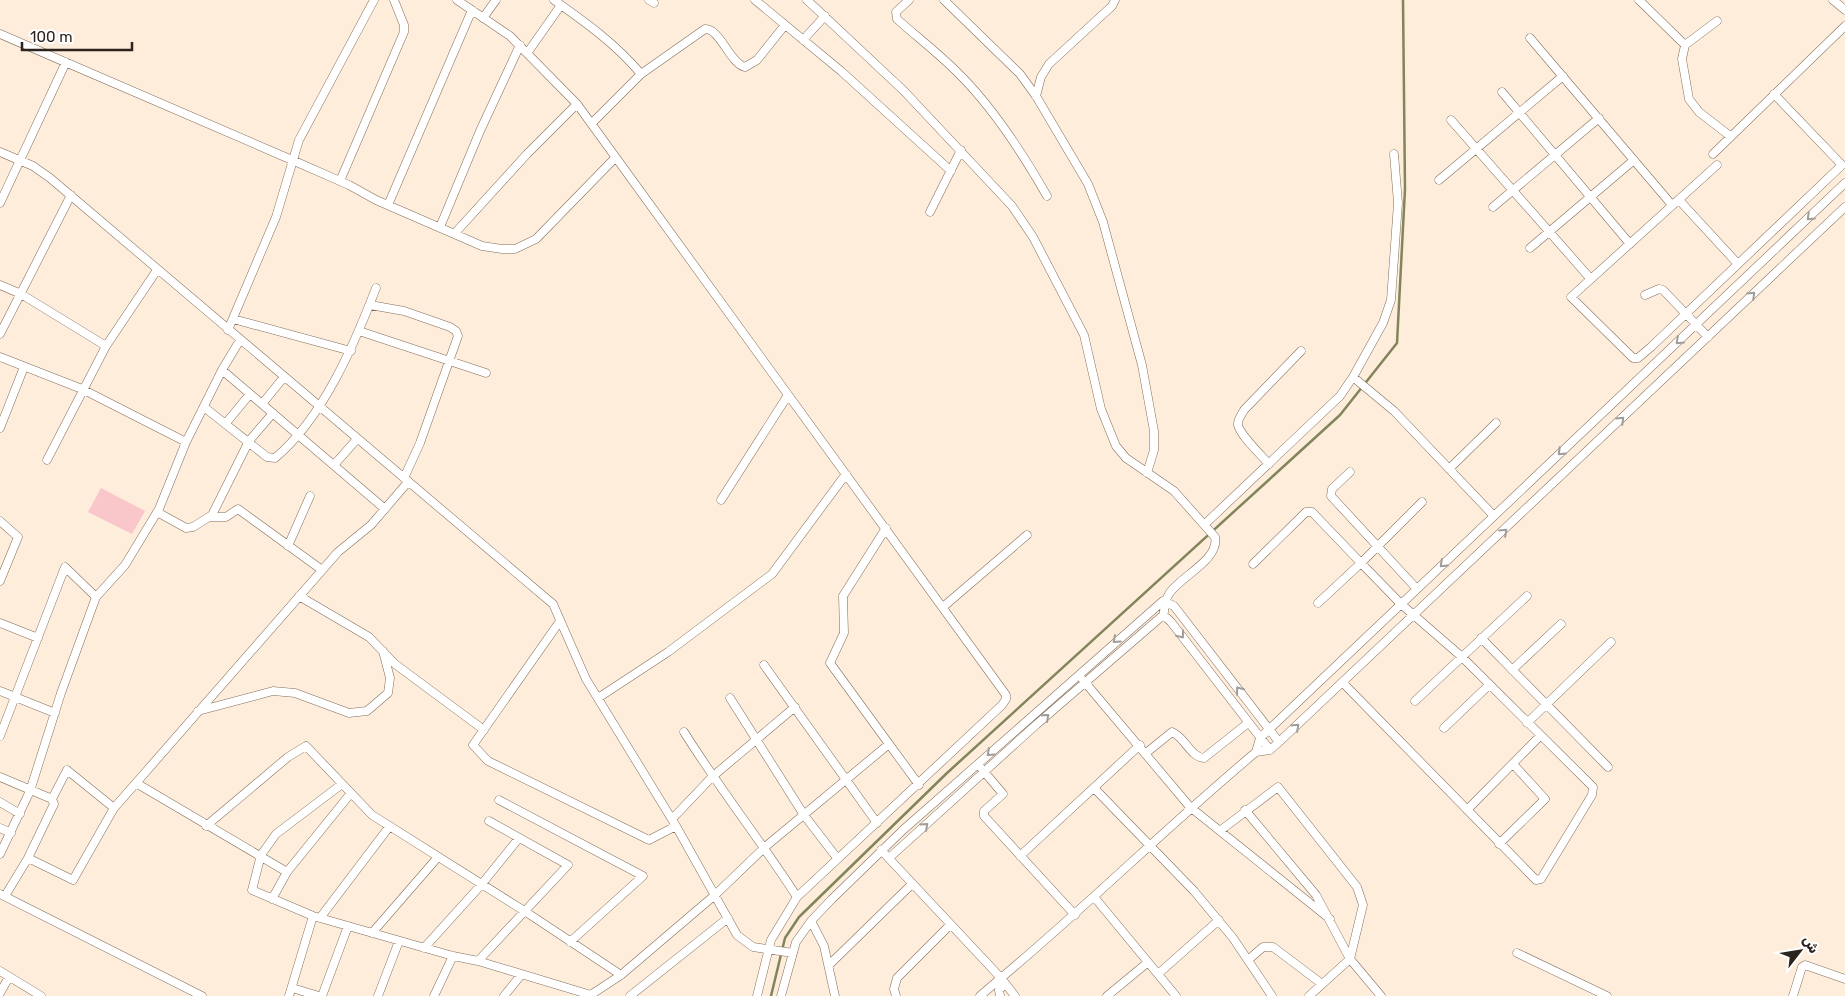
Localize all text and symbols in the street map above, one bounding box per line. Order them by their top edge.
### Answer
scale bar [22,20,132,52]
text: 100 m [30,28,72,46]
one-way arrow [1807,211,1816,220]
one-way arrow [1746,292,1755,301]
one-way arrow [1676,335,1685,344]
one-way arrow [1616,417,1625,426]
one-way arrow [1558,446,1567,455]
one-way arrow [1498,529,1507,538]
one-way arrow [1440,558,1449,567]
one-way arrow [1175,629,1183,638]
one-way arrow [1113,635,1122,644]
one-way arrow [1236,687,1244,696]
one-way arrow [1040,713,1049,722]
one-way arrow [1291,724,1300,733]
one-way arrow [986,748,995,757]
one-way arrow [919,822,928,831]
north arrow [1775,926,1825,976]
text: ش [1799,933,1823,957]

